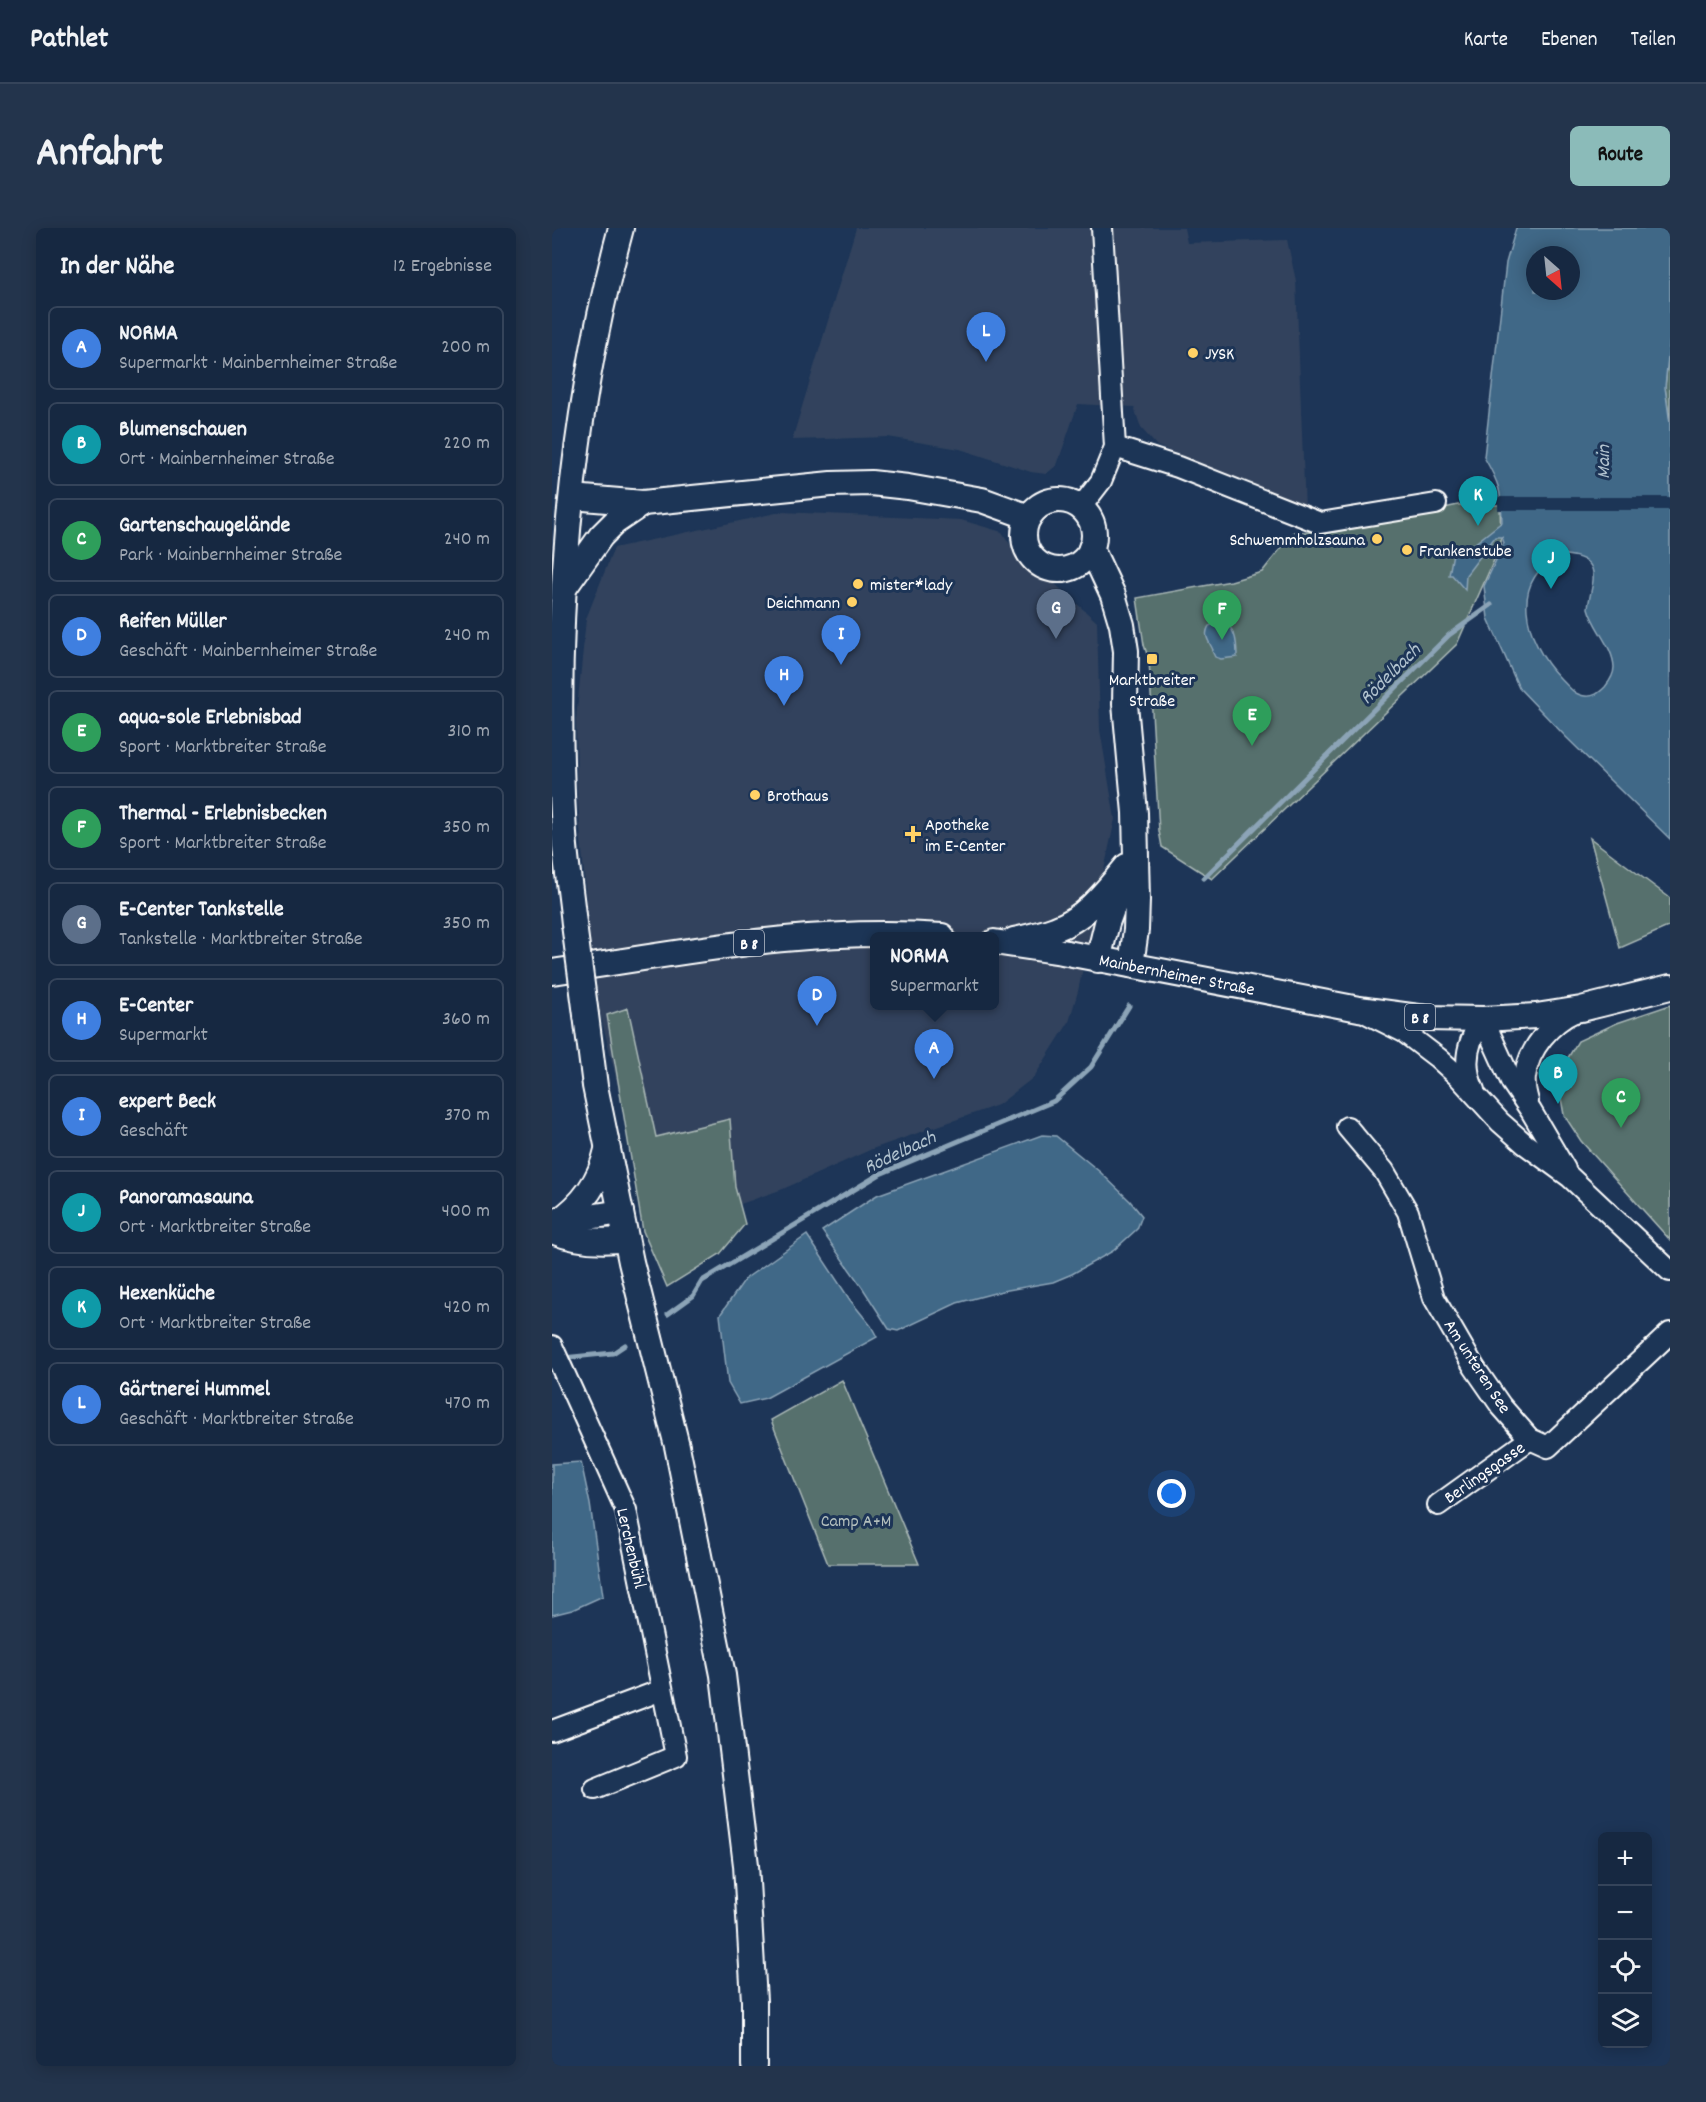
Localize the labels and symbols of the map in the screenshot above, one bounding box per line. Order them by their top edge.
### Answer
north arrow [1526,246,1580,300]
pin: L [966,312,1006,362]
place label: JYSK [1205,343,1234,368]
marker: JYSK [1186,346,1200,360]
water label: Main [1591,444,1619,479]
pin: K [1458,476,1498,526]
place label: Schwemmholzsauna [1229,529,1366,554]
marker: Schwemmholzsauna [1370,532,1384,546]
place label: Frankenstube [1419,540,1512,565]
pin: J [1532,540,1570,589]
marker: Frankenstube [1400,543,1414,557]
place label: mister*lady [870,574,953,599]
marker: mister*lady [851,577,865,591]
pin: G [1036,590,1076,639]
pin: F [1202,590,1242,640]
place label: Deichmann [767,592,840,617]
marker: Deichmann [845,595,859,609]
pin: I [822,616,860,665]
water label: Rödelbach [1354,637,1429,712]
marker: Marktbreiter Straße [1145,652,1159,666]
pin: H [764,656,804,706]
place label: Marktbreiter Straße [1109,669,1196,715]
pin: E [1232,696,1272,746]
place label: Brothaus [767,785,829,810]
marker: Brothaus [748,788,762,802]
place label: Apotheke im E-Center [925,814,1006,860]
marker: Apotheke im E-Center [906,827,920,841]
road number: B 8 [734,930,764,956]
street label: Mainbernheimer Straße [1097,949,1257,1004]
pin: D [798,976,836,1026]
road number: B 8 [1405,1004,1435,1030]
pin: A [914,1030,953,1079]
pin: B [1538,1054,1578,1104]
pin: C [1602,1078,1640,1128]
water label: Rödelbach [860,1124,942,1183]
street label: Am unteren See [1436,1315,1516,1419]
street label: Berlingsgasse [1440,1437,1531,1511]
your location [1157,1479,1186,1508]
street label: Lerchenbühl [608,1506,651,1592]
park label: Camp A+M [821,1510,891,1535]

